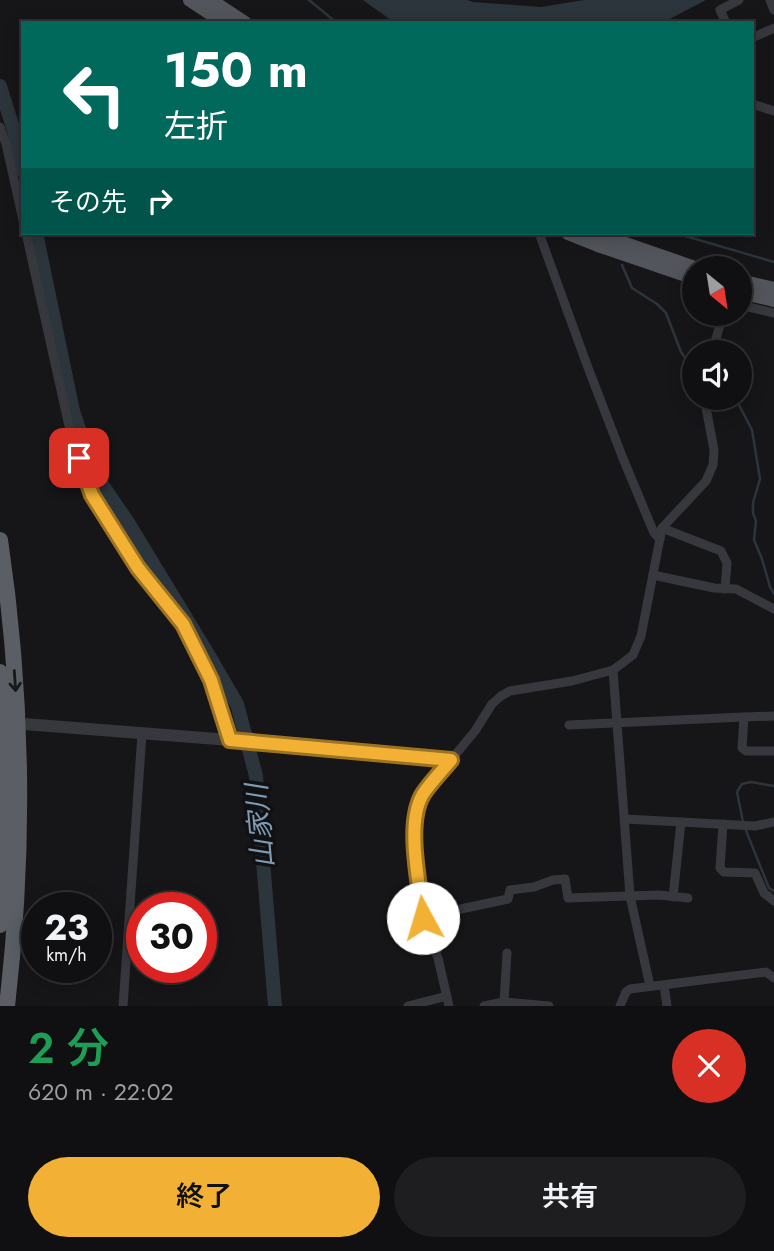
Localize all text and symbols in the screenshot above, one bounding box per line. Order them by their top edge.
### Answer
text: 150 m [164,35,308,105]
icon: left [49,49,140,140]
text: 左折 [164,103,228,149]
icon: right [141,182,179,220]
text: その先 [49,183,127,221]
north arrow [682,256,752,326]
map controls [682,256,752,410]
button: sound [682,340,752,410]
pin [49,428,109,488]
icon: arrive [60,439,98,477]
one-way arrow [9,670,22,692]
water label: 山家川 [236,779,284,870]
position arrow [386,881,460,955]
speed limit sign: 30 [126,892,217,983]
text: 23 [44,903,89,953]
text: km/h [46,942,87,968]
text: 2 分 [28,1018,109,1079]
button: close [672,1029,746,1103]
text: 620 m · 22:02 [28,1075,174,1109]
button: 終了 [28,1157,380,1237]
button: 共有 [394,1157,746,1237]

